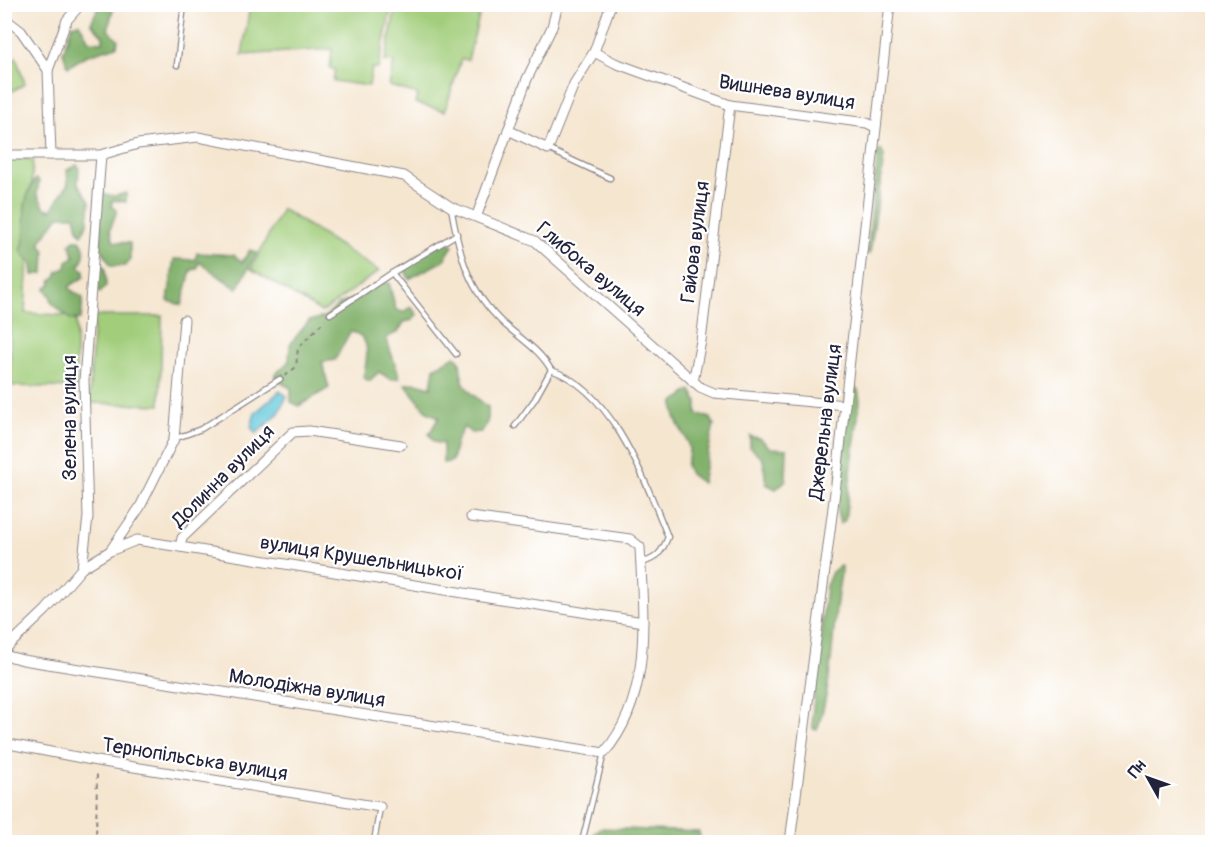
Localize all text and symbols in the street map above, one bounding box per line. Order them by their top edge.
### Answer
street label: Вишнева вулиця [717,69,857,115]
street label: Гайова вулиця [675,180,715,304]
street label: Глибока вулиця [531,216,651,322]
street label: Джерельна вулиця [803,343,847,502]
street label: Зелена вулиця [57,355,82,481]
street label: Долинна вулиця [166,419,280,533]
street label: вулиця Крушельницької [258,530,466,586]
street label: Молодіжна вулиця [227,663,387,713]
street label: Тернопільська вулиця [100,732,290,786]
north arrow [1118,748,1178,808]
text: Пн [1124,756,1151,782]

